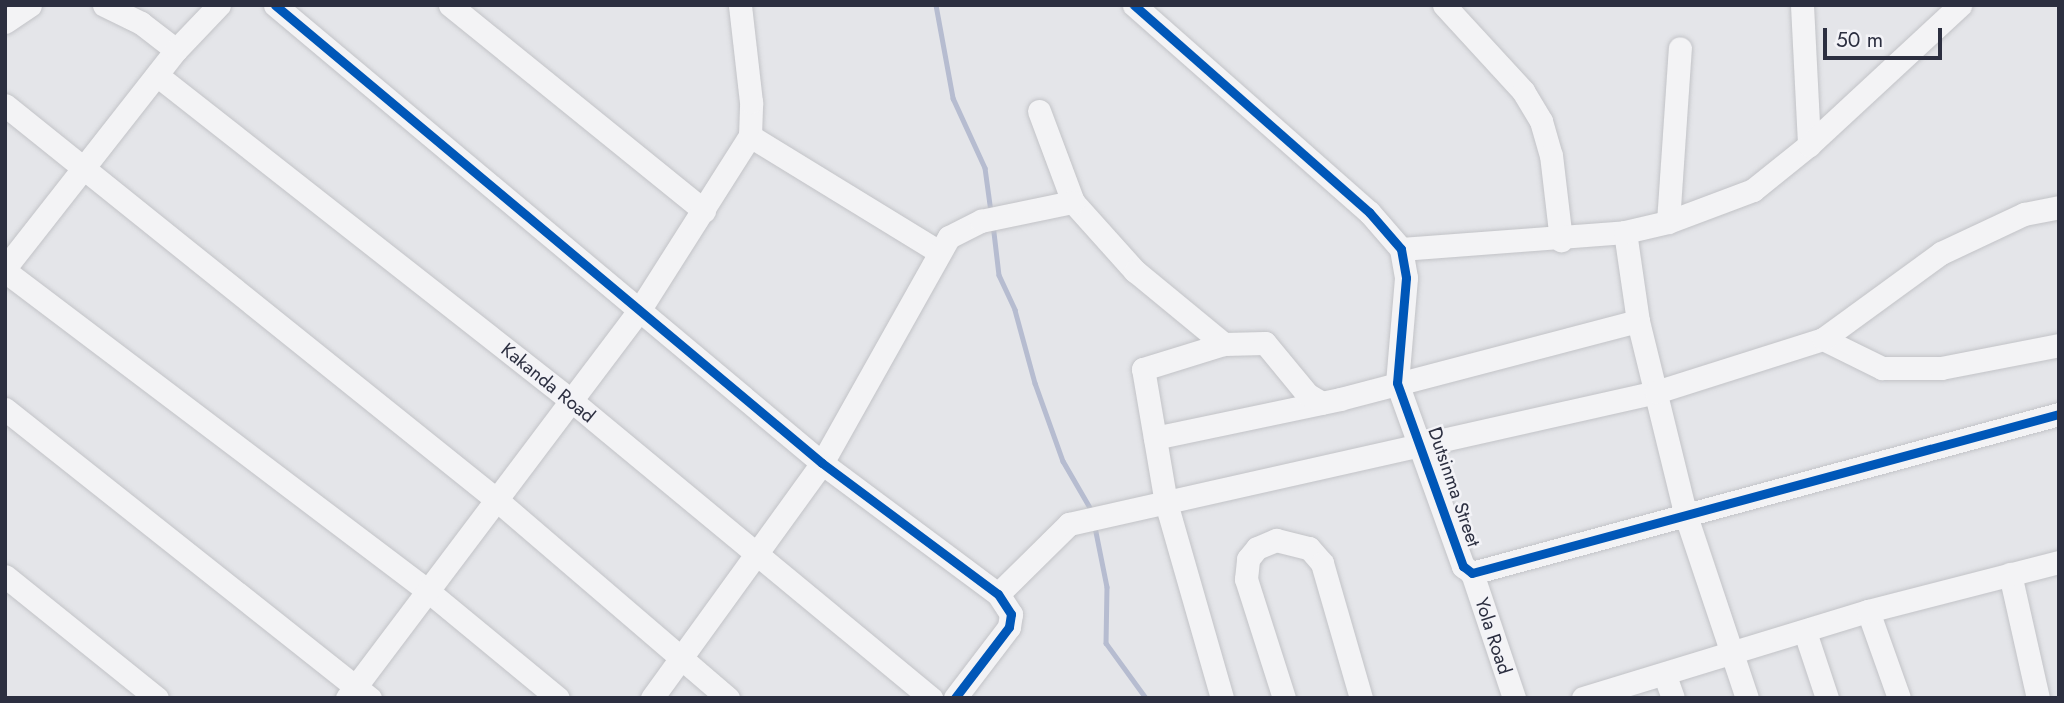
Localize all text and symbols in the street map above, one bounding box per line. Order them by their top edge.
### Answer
scale bar [1826,14,1945,58]
text: 50 m [1836,25,1883,55]
street label: Kakanda Road [497,338,599,428]
street label: Dutsinma Street [1423,424,1485,550]
street label: Yola Road [1470,595,1516,677]

